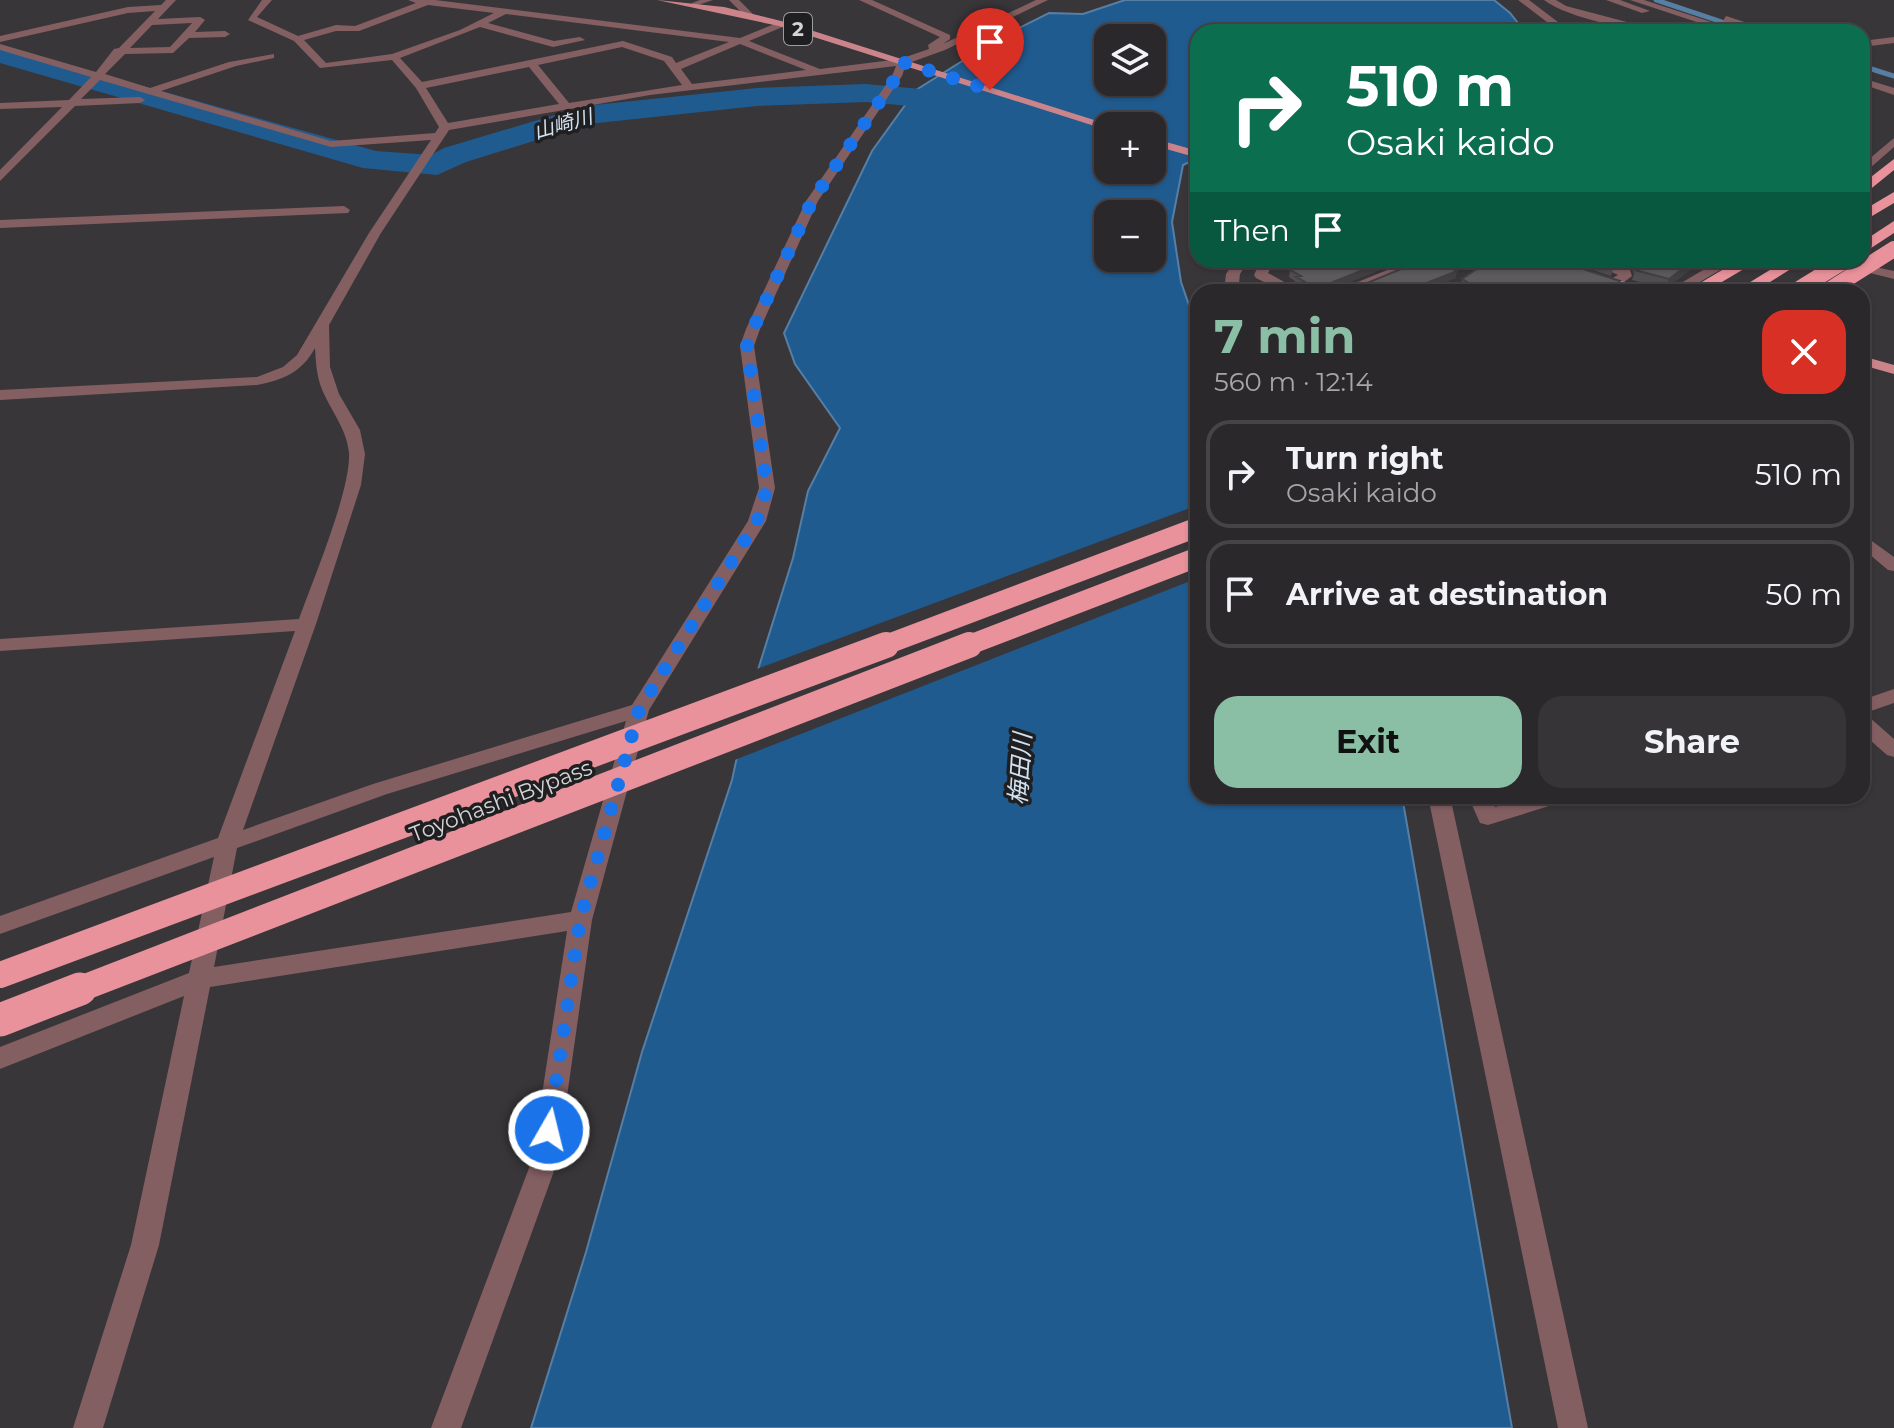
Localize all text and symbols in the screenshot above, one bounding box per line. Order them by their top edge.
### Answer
pin [956,8,1024,90]
road number: 2 [784,13,812,45]
icon: arrive [968,20,1012,64]
map controls [1094,24,1166,272]
button: layers [1094,24,1166,96]
text: 510 m [1346,52,1514,120]
icon: right [1214,56,1318,160]
water label: 山崎川 [531,104,597,144]
button: + [1094,112,1166,184]
text: Osaki kaido [1346,120,1555,164]
button: − [1094,200,1166,272]
icon: arrive [1306,208,1350,252]
text: Then [1214,212,1290,249]
text: 7 min [1214,307,1355,365]
button: close [1762,310,1846,394]
text: 560 m · 12:14 [1214,366,1373,398]
text: Turn right [1286,440,1443,477]
icon: right [1218,452,1262,496]
text: 510 m [1755,456,1842,493]
text: Osaki kaido [1286,477,1437,509]
icon: arrive [1218,572,1262,616]
text: Arrive at destination [1286,576,1608,613]
text: 50 m [1765,576,1842,613]
button: Exit [1214,696,1522,788]
button: Share [1538,696,1846,788]
water label: 梅田川 [1003,729,1037,806]
street label: Toyohashi Bypass [406,754,596,848]
position arrow [507,1088,591,1172]

